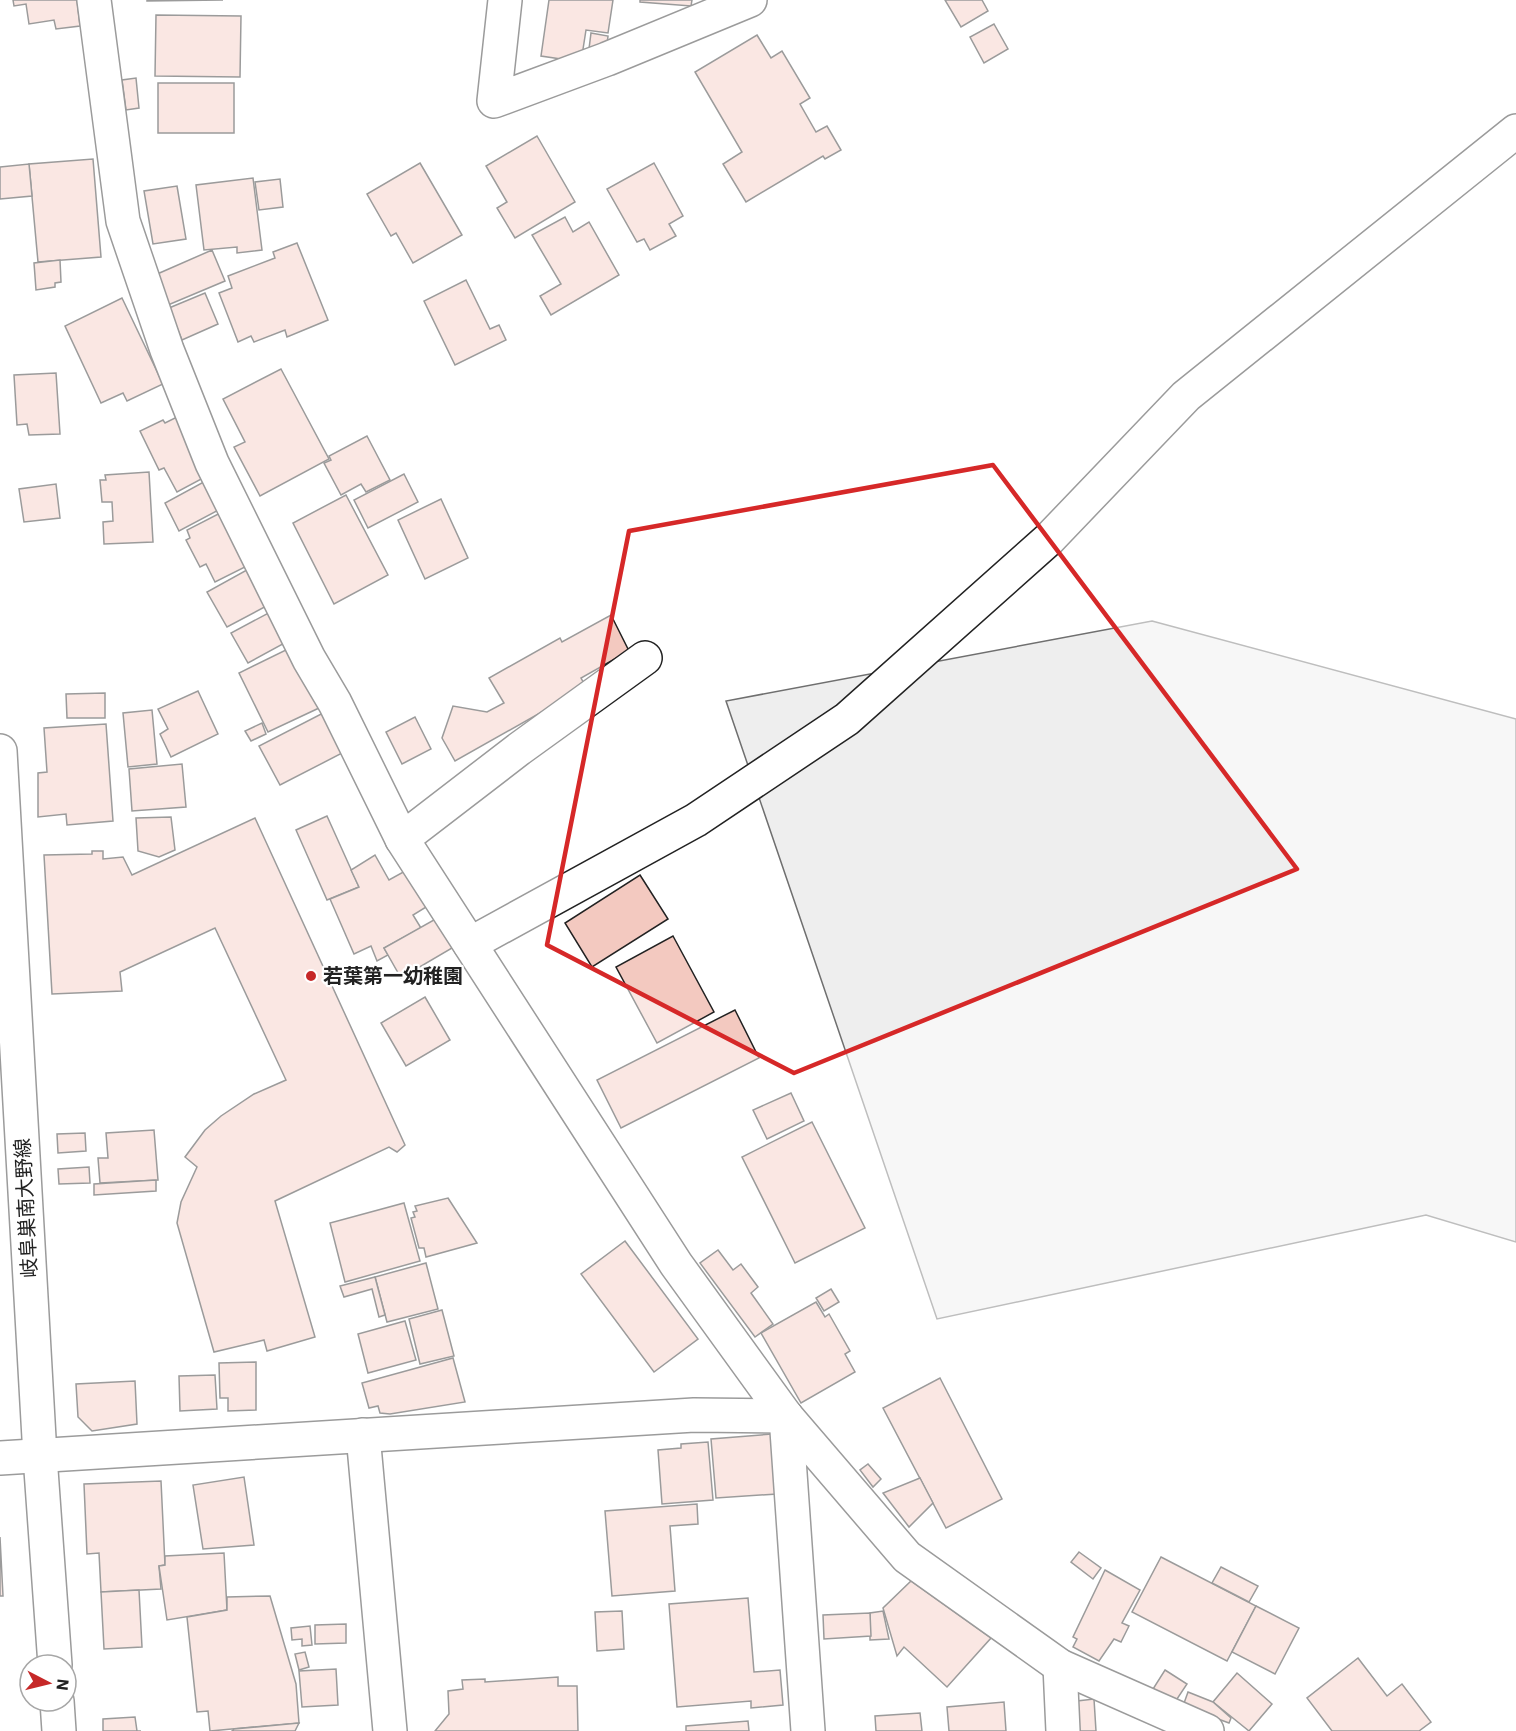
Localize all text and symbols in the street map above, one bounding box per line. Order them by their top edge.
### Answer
place label: 若葉第一幼稚園 [323,962,463,989]
marker: 若葉第一幼稚園 [304,969,318,983]
street label: 岐阜巣南大野線 [8,1137,43,1279]
north arrow [18,1653,78,1713]
text: N [52,1678,74,1692]

